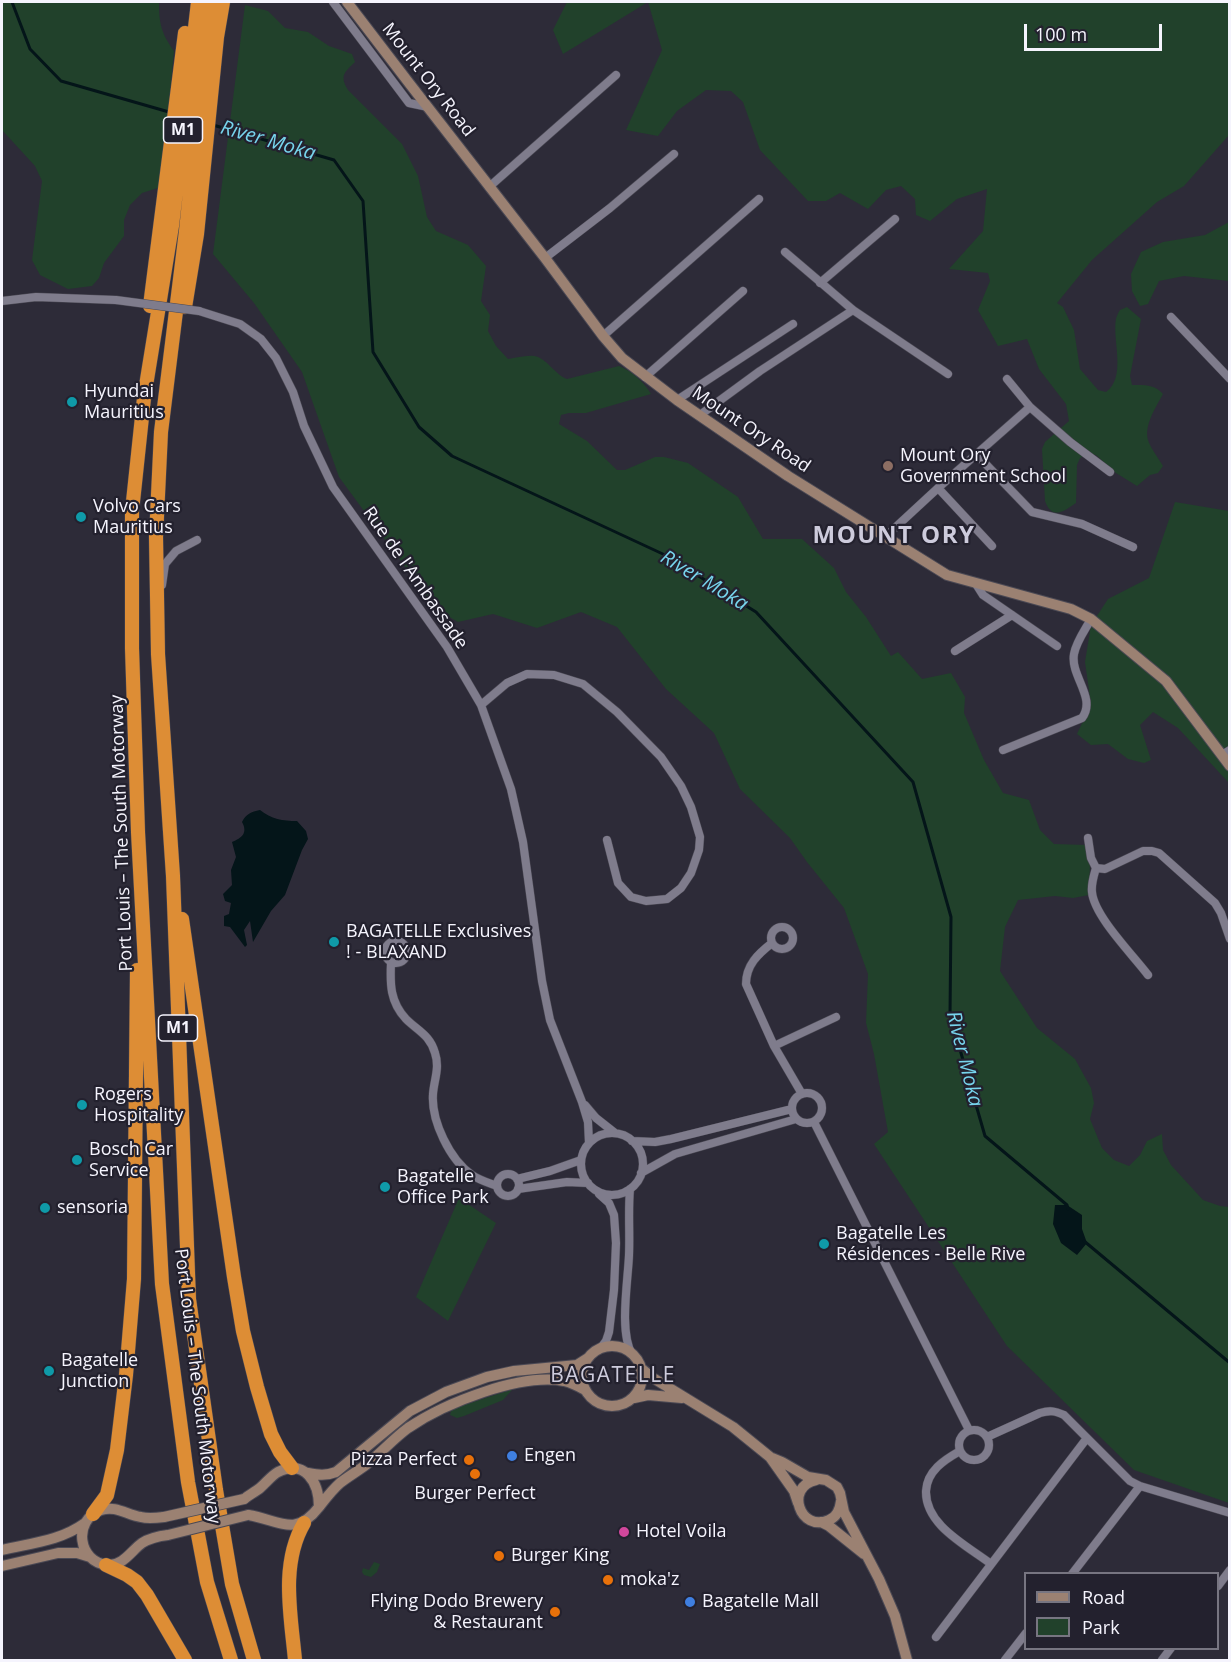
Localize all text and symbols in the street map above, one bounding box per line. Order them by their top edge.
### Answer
scale bar [1027,12,1165,50]
street label: Mount Ory Road [377,19,479,141]
text: 100 m [1035,22,1087,46]
water label: River Moka [218,116,318,166]
road number: M1 [164,117,202,143]
place label: Hyundai Mauritius [84,381,164,424]
street label: Mount Ory Road [688,382,814,478]
marker: Hyundai Mauritius [65,395,79,409]
place label: Mount Ory Government School [900,445,1066,488]
marker: Mount Ory Government School [881,459,895,473]
place label: Volvo Cars Mauritius [93,496,181,538]
street label: Rue de l'Ambassade [358,503,472,653]
marker: Volvo Cars Mauritius [74,510,88,524]
district label: MOUNT ORY [813,522,975,550]
water label: River Moka [656,546,752,616]
street label: Port Louis – The South Motorway [106,694,138,972]
place label: BAGATELLE Exclusives ! - BLAXAND [346,921,531,964]
marker: BAGATELLE Exclusives ! - BLAXAND [327,935,341,949]
water label: River Moka [941,1009,987,1109]
road number: M1 [158,1015,198,1041]
place label: Rogers Hospitality [94,1084,183,1126]
marker: Rogers Hospitality [75,1098,89,1112]
place label: Bosch Car Service [89,1139,173,1182]
marker: Bosch Car Service [70,1153,84,1167]
place label: Bagatelle Office Park [397,1166,489,1208]
marker: Bagatelle Office Park [378,1180,392,1194]
place label: sensoria [57,1197,128,1219]
marker: sensoria [38,1201,52,1215]
place label: Bagatelle Les Résidences - Belle Rive [836,1223,1025,1266]
marker: Bagatelle Les Résidences - Belle Rive [817,1237,831,1251]
street label: Port Louis – The South Motorway [169,1247,225,1525]
place label: Bagatelle Junction [61,1350,138,1392]
district label: BAGATELLE [550,1363,676,1389]
marker: Bagatelle Junction [42,1364,56,1378]
place label: Engen [524,1445,576,1467]
place label: Pizza Perfect [351,1449,457,1471]
marker: Engen [505,1449,519,1463]
marker: Pizza Perfect [462,1453,476,1467]
marker: Burger Perfect [468,1467,482,1481]
place label: Burger Perfect [414,1483,536,1505]
place label: Hotel Voila [636,1521,726,1543]
marker: Hotel Voila [617,1525,631,1539]
place label: Burger King [511,1545,609,1567]
marker: Burger King [492,1549,506,1563]
place label: moka'z [620,1569,679,1591]
legend [1024,1572,1219,1650]
marker: moka'z [601,1573,615,1587]
text: Road [1082,1585,1125,1609]
place label: Flying Dodo Brewery & Restaurant [370,1591,543,1634]
place label: Bagatelle Mall [702,1591,819,1613]
marker: Bagatelle Mall [683,1595,697,1609]
marker: Flying Dodo Brewery & Restaurant [548,1605,562,1619]
text: Park [1082,1615,1120,1639]

